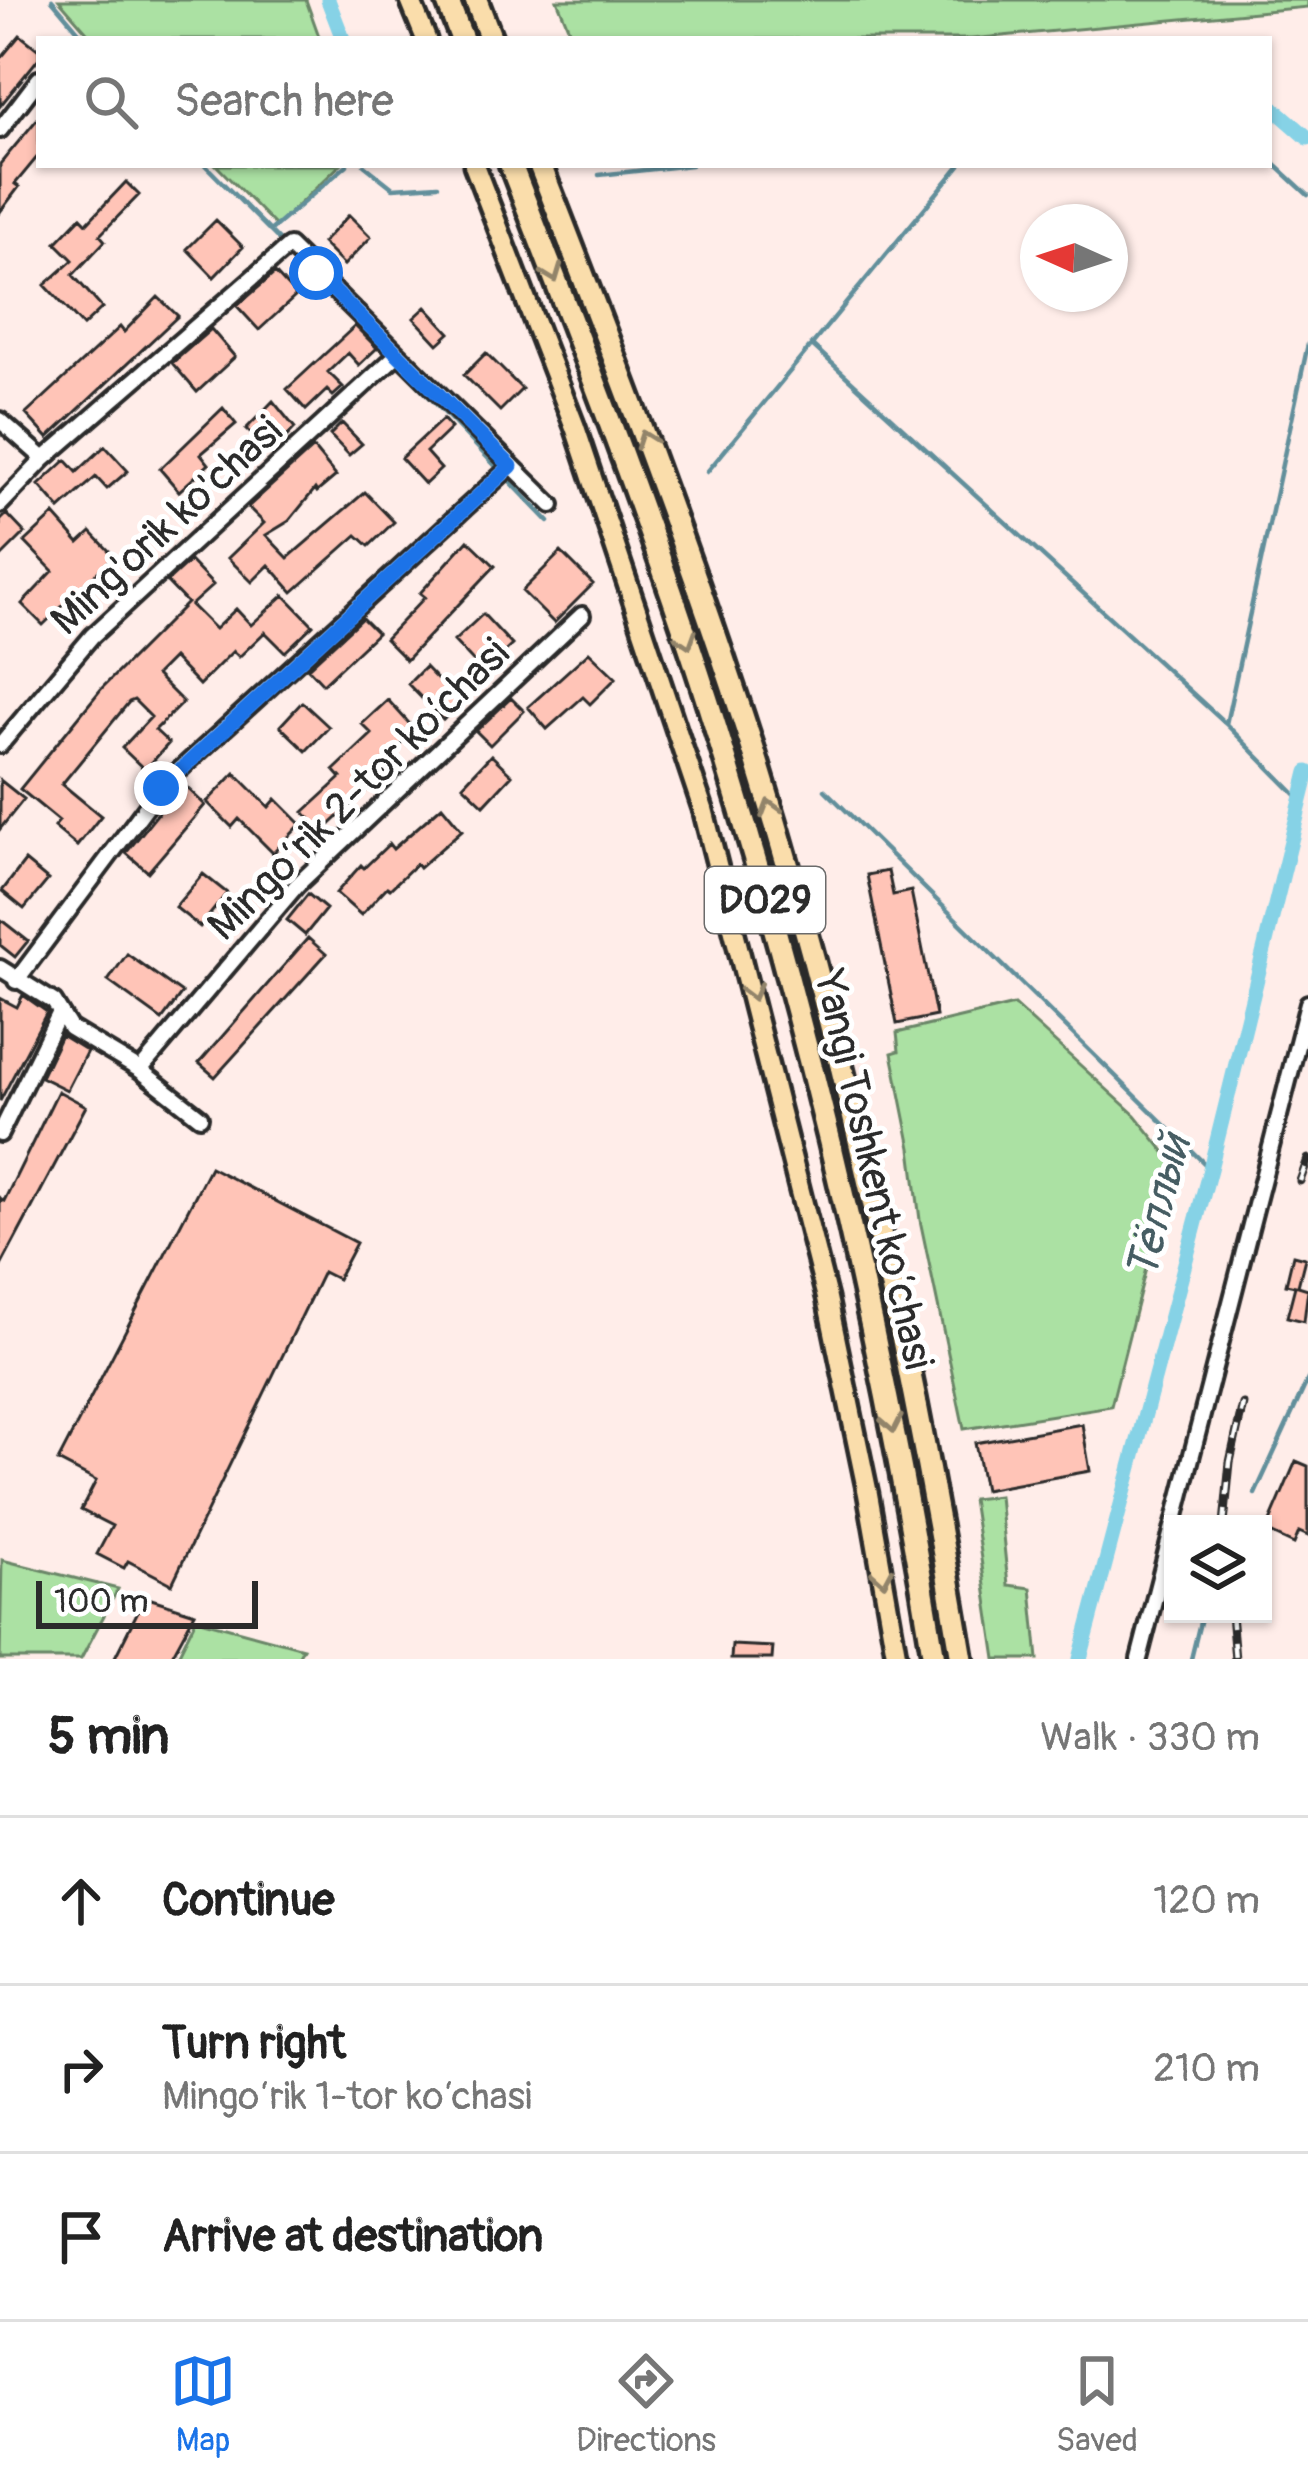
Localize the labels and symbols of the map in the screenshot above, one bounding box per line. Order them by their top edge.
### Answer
north arrow [1020,204,1128,312]
route start [289,246,343,300]
one-way arrow [539,263,564,284]
street label: Ming'orik ko'chasi [41,406,293,646]
one-way arrow [635,429,660,450]
street label: Mingo‘rik 2-tor ko‘chasi [197,628,521,952]
one-way arrow [673,629,698,650]
route end [134,761,188,815]
one-way arrow [759,798,784,819]
road number: D029 [705,867,825,933]
street label: Yangi Toshkent ko‘chasi [802,965,944,1374]
one-way arrow [738,981,763,1002]
water label: Тёплый [1114,1126,1205,1285]
one-way arrow [878,1413,904,1433]
one-way arrow [870,1567,895,1587]
scale bar [36,1575,258,1628]

